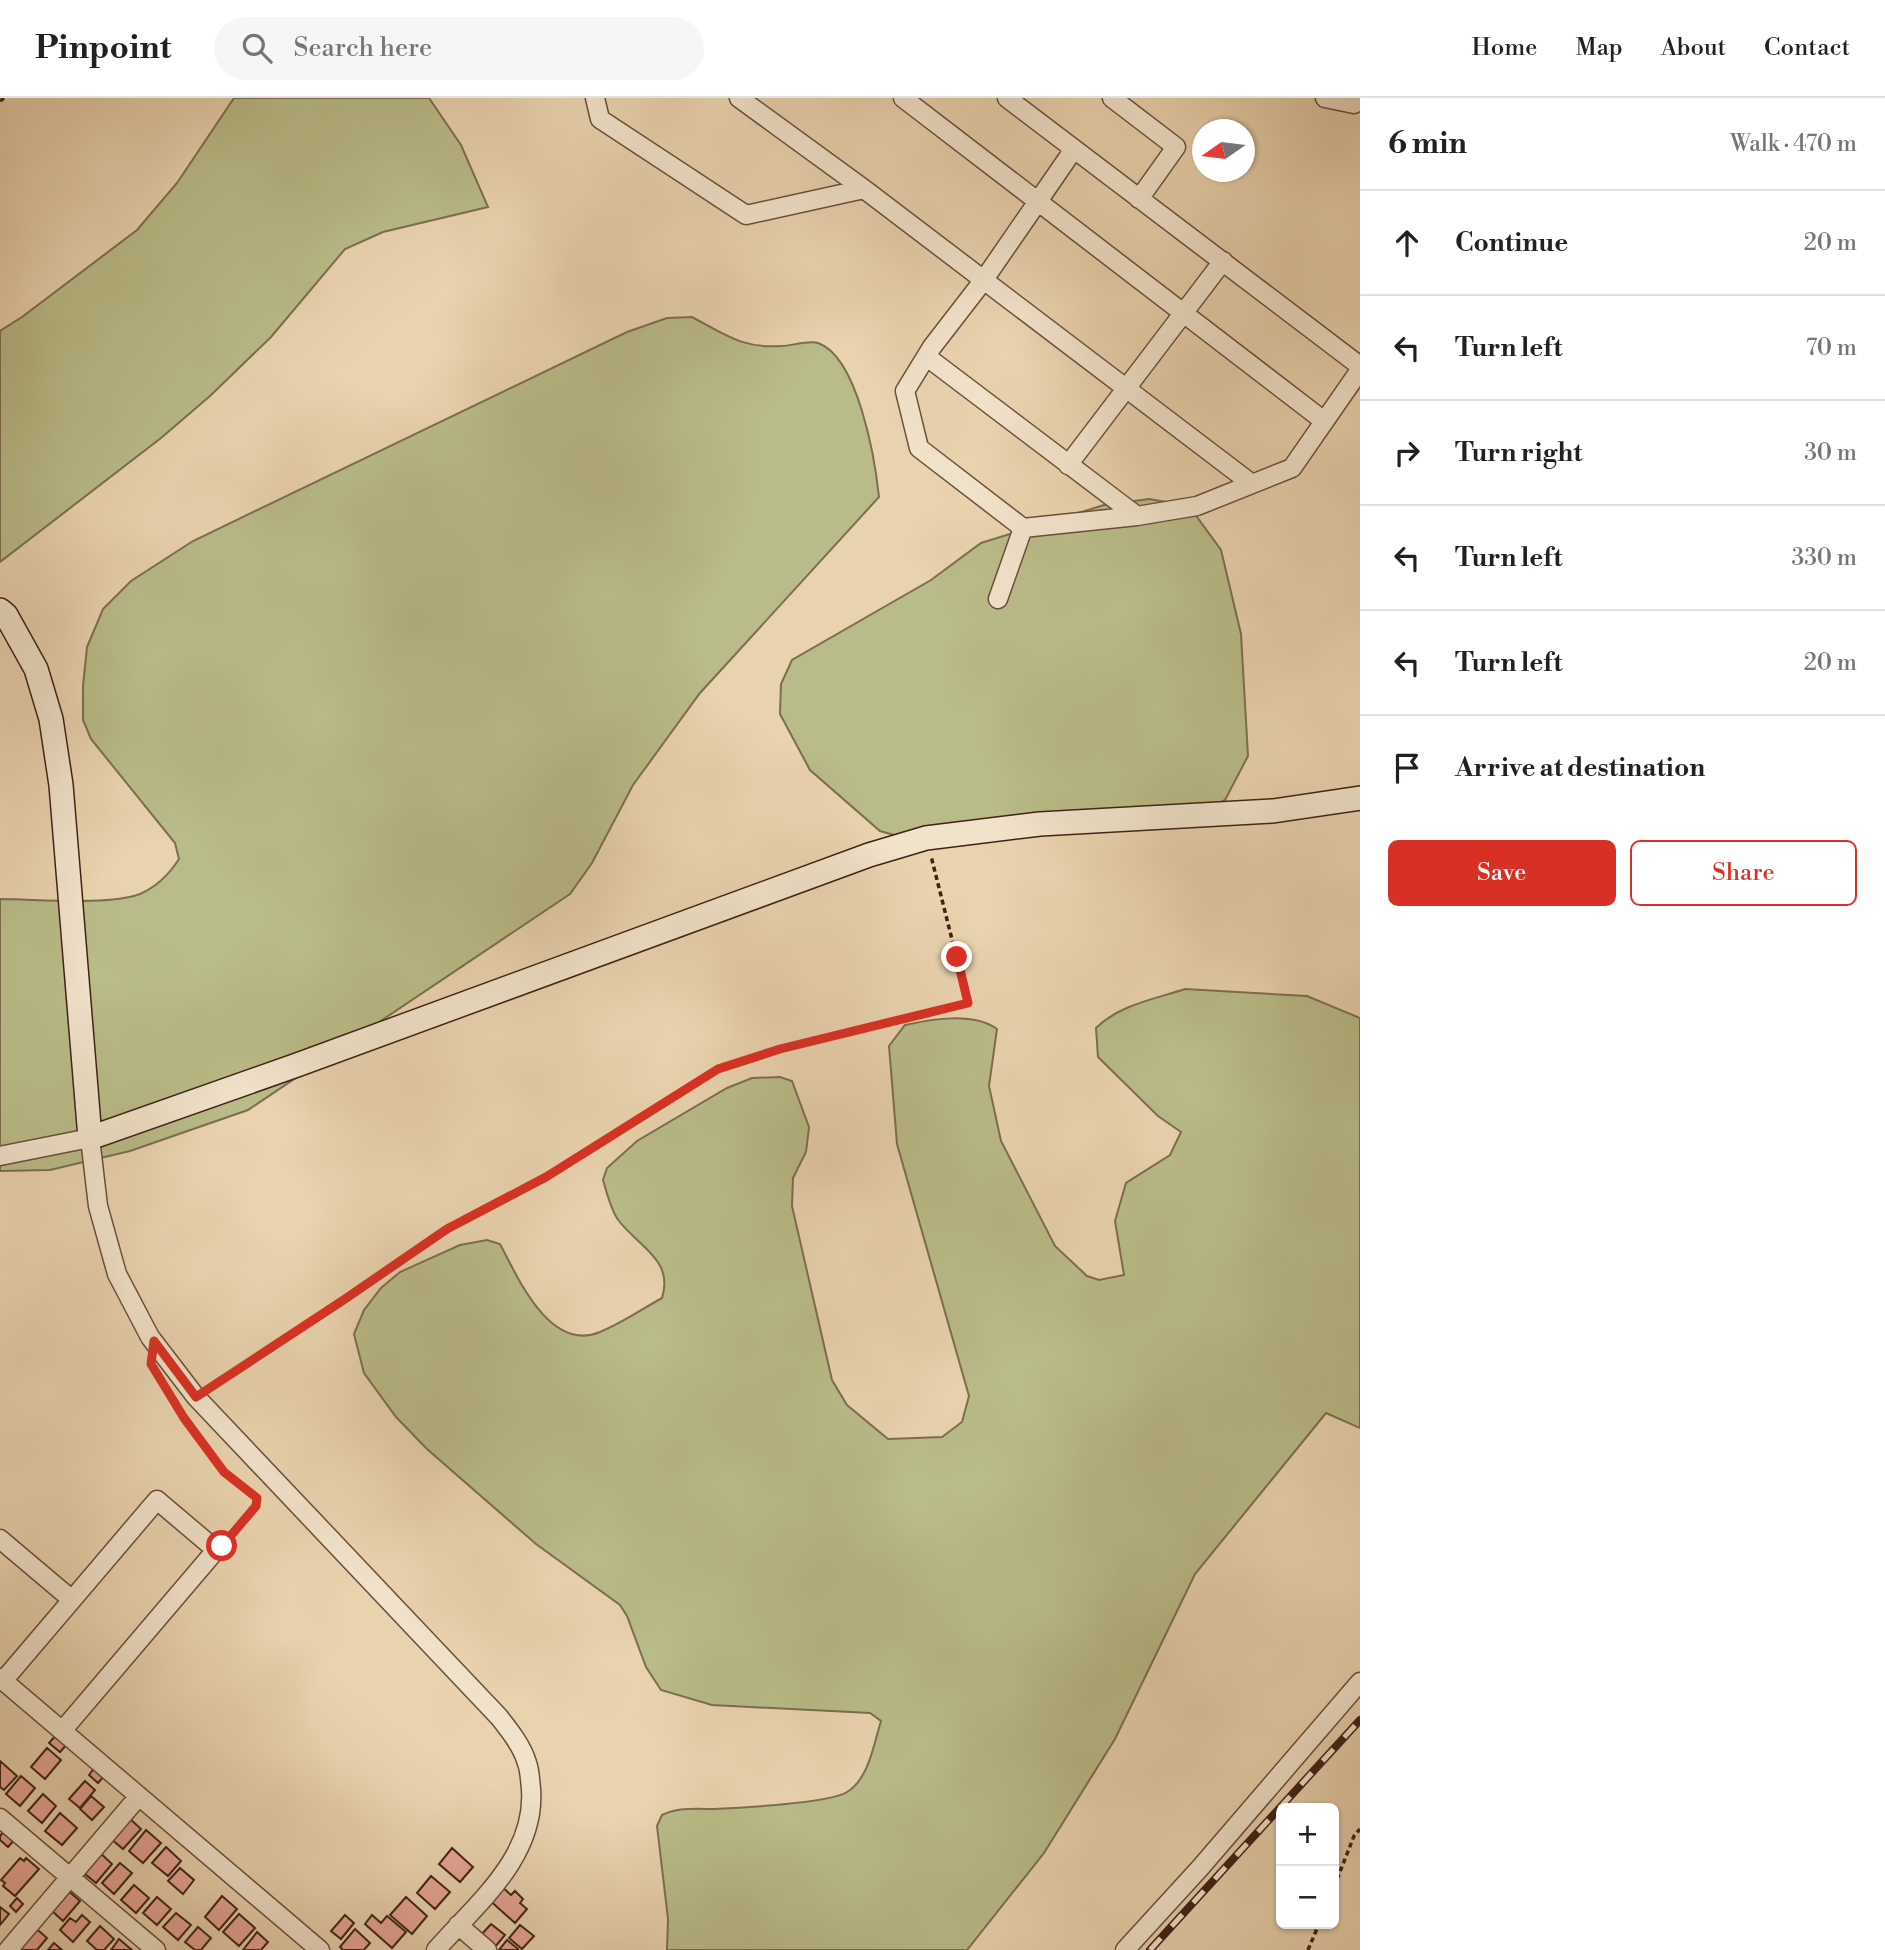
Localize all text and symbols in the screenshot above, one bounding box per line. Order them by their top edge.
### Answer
search box [214,17,704,80]
text: Pinpoint [35,28,172,69]
icon: search [238,29,276,67]
text: Search here [294,32,432,64]
text: Home [1472,33,1537,63]
text: Map [1575,33,1623,63]
text: About [1661,33,1726,63]
text: Contact [1764,33,1850,63]
north arrow [1192,119,1255,182]
text: 6 min [1388,125,1467,163]
text: Walk · 470 m [1730,130,1857,158]
icon: ahead [1388,224,1426,262]
text: Continue [1455,227,1568,259]
text: 20 m [1804,229,1857,257]
icon: left [1388,329,1426,367]
text: Turn left [1455,332,1563,364]
text: 70 m [1806,334,1857,362]
icon: right [1388,434,1426,472]
text: Turn right [1455,437,1583,469]
text: 30 m [1804,439,1857,467]
icon: left [1388,539,1426,577]
text: Turn left [1455,542,1563,574]
text: 330 m [1791,544,1857,572]
icon: left [1388,644,1426,682]
text: Turn left [1455,647,1563,679]
text: 20 m [1804,649,1857,677]
icon: arrive [1388,749,1426,787]
text: Arrive at destination [1455,752,1705,784]
button: Save [1388,840,1616,906]
button: Share [1630,840,1857,906]
route end [941,941,972,972]
route start [206,1530,237,1561]
map controls [1276,1803,1339,1929]
button: + [1276,1803,1339,1866]
button: − [1276,1866,1339,1929]

